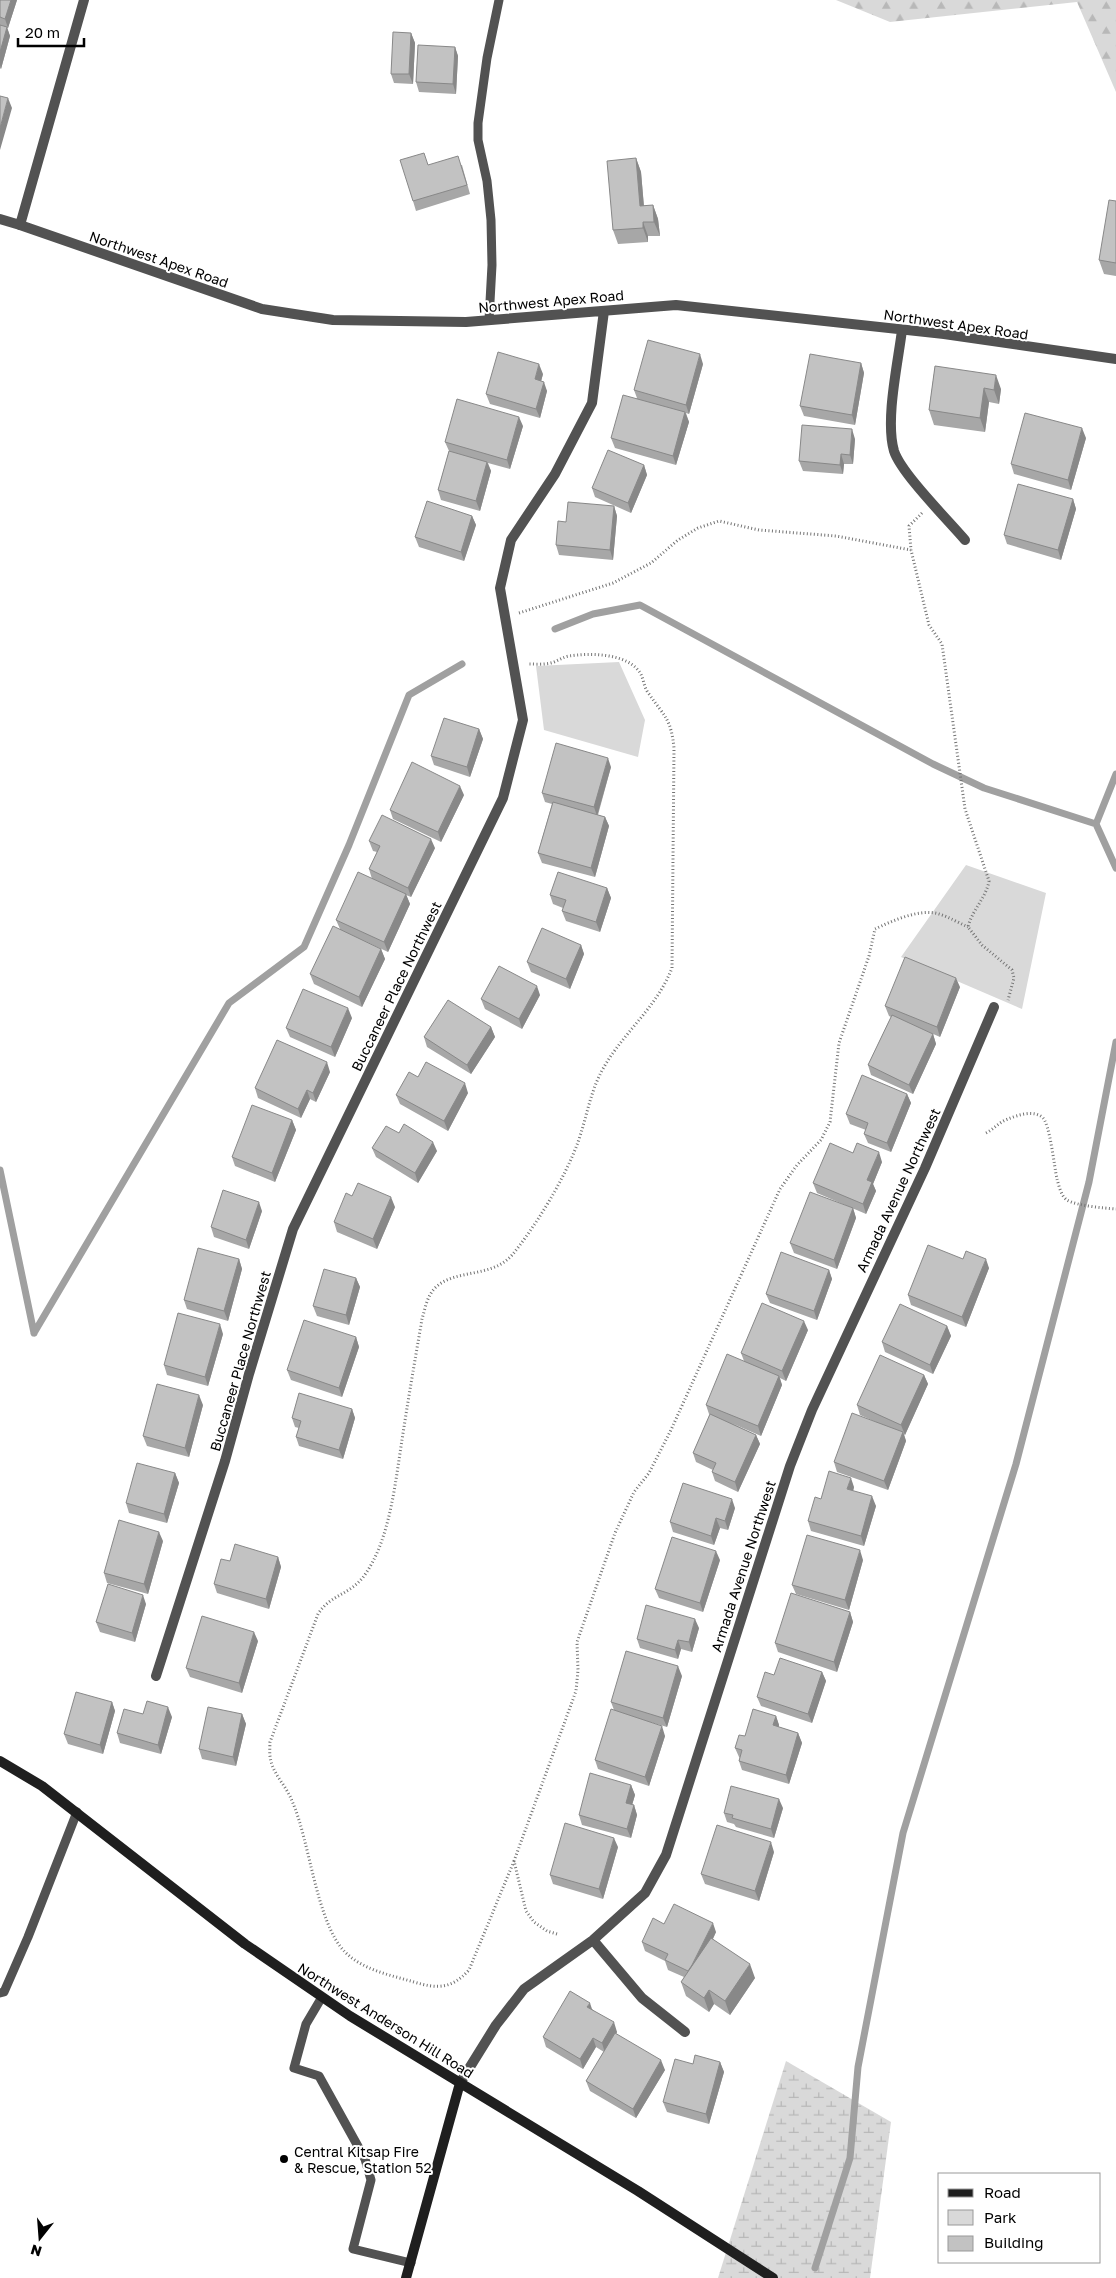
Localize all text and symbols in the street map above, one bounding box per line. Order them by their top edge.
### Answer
scale bar [18,15,84,47]
text: 20 m [25,23,60,41]
street label: Northwest Apex Road [87,227,231,291]
street label: Northwest Apex Road [478,286,624,316]
street label: Northwest Apex Road [883,305,1029,343]
street label: Buccaneer Place Northwest [347,898,445,1074]
street label: Armada Avenue Northwest [852,1105,944,1275]
street label: Buccaneer Place Northwest [206,1269,274,1453]
street label: Armada Avenue Northwest [707,1478,779,1654]
street label: Northwest Anderson Hill Road [295,1959,477,2081]
place label: Central Kitsap Fire & Rescue, Station 52 [294,2143,432,2176]
marker: Central Kitsap Fire & Rescue, Station 52 [278,2153,290,2165]
legend [938,2173,1101,2263]
text: Road [984,2183,1021,2201]
text: Park [984,2208,1017,2226]
north arrow [15,2213,65,2263]
text: Building [984,2233,1044,2251]
text: N [28,2241,44,2261]

